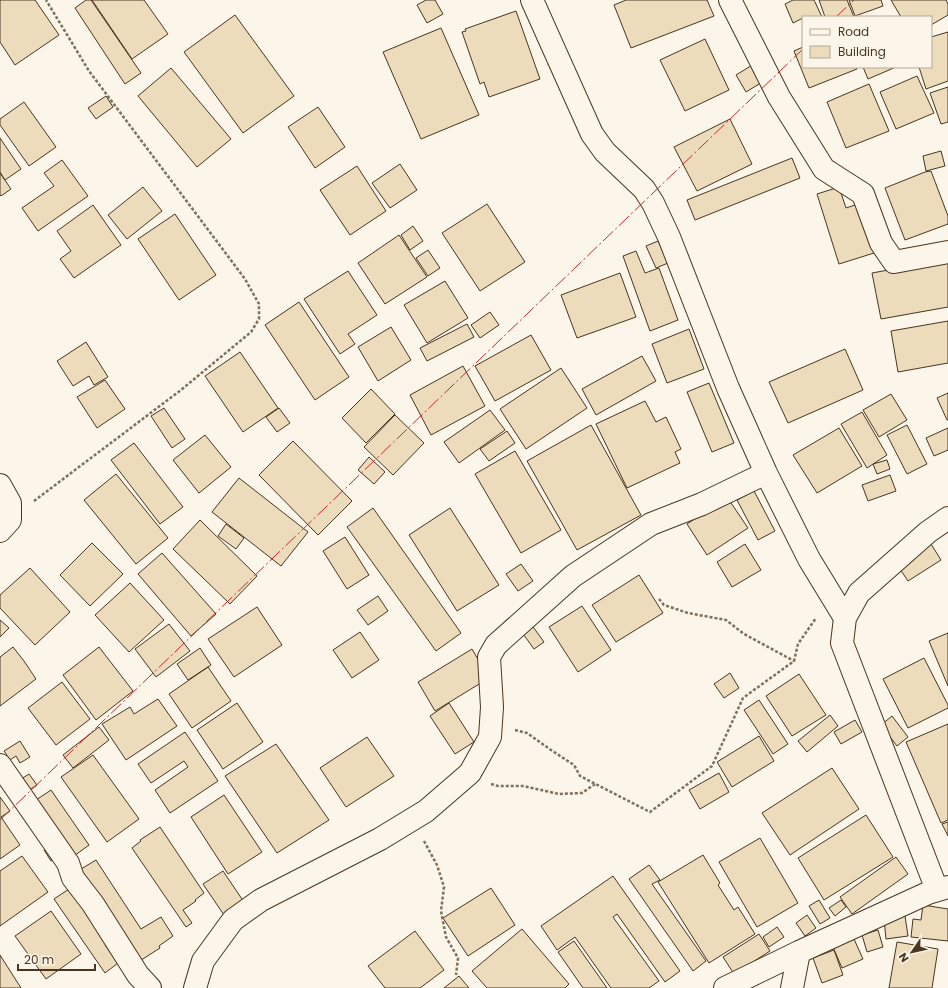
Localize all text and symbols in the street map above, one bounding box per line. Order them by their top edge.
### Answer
legend [802,16,932,68]
text: Road [838,23,869,40]
text: Building [838,43,886,60]
north arrow [892,932,932,972]
scale bar [18,946,95,972]
text: N [895,950,913,965]
text: 20 m [24,951,54,968]

